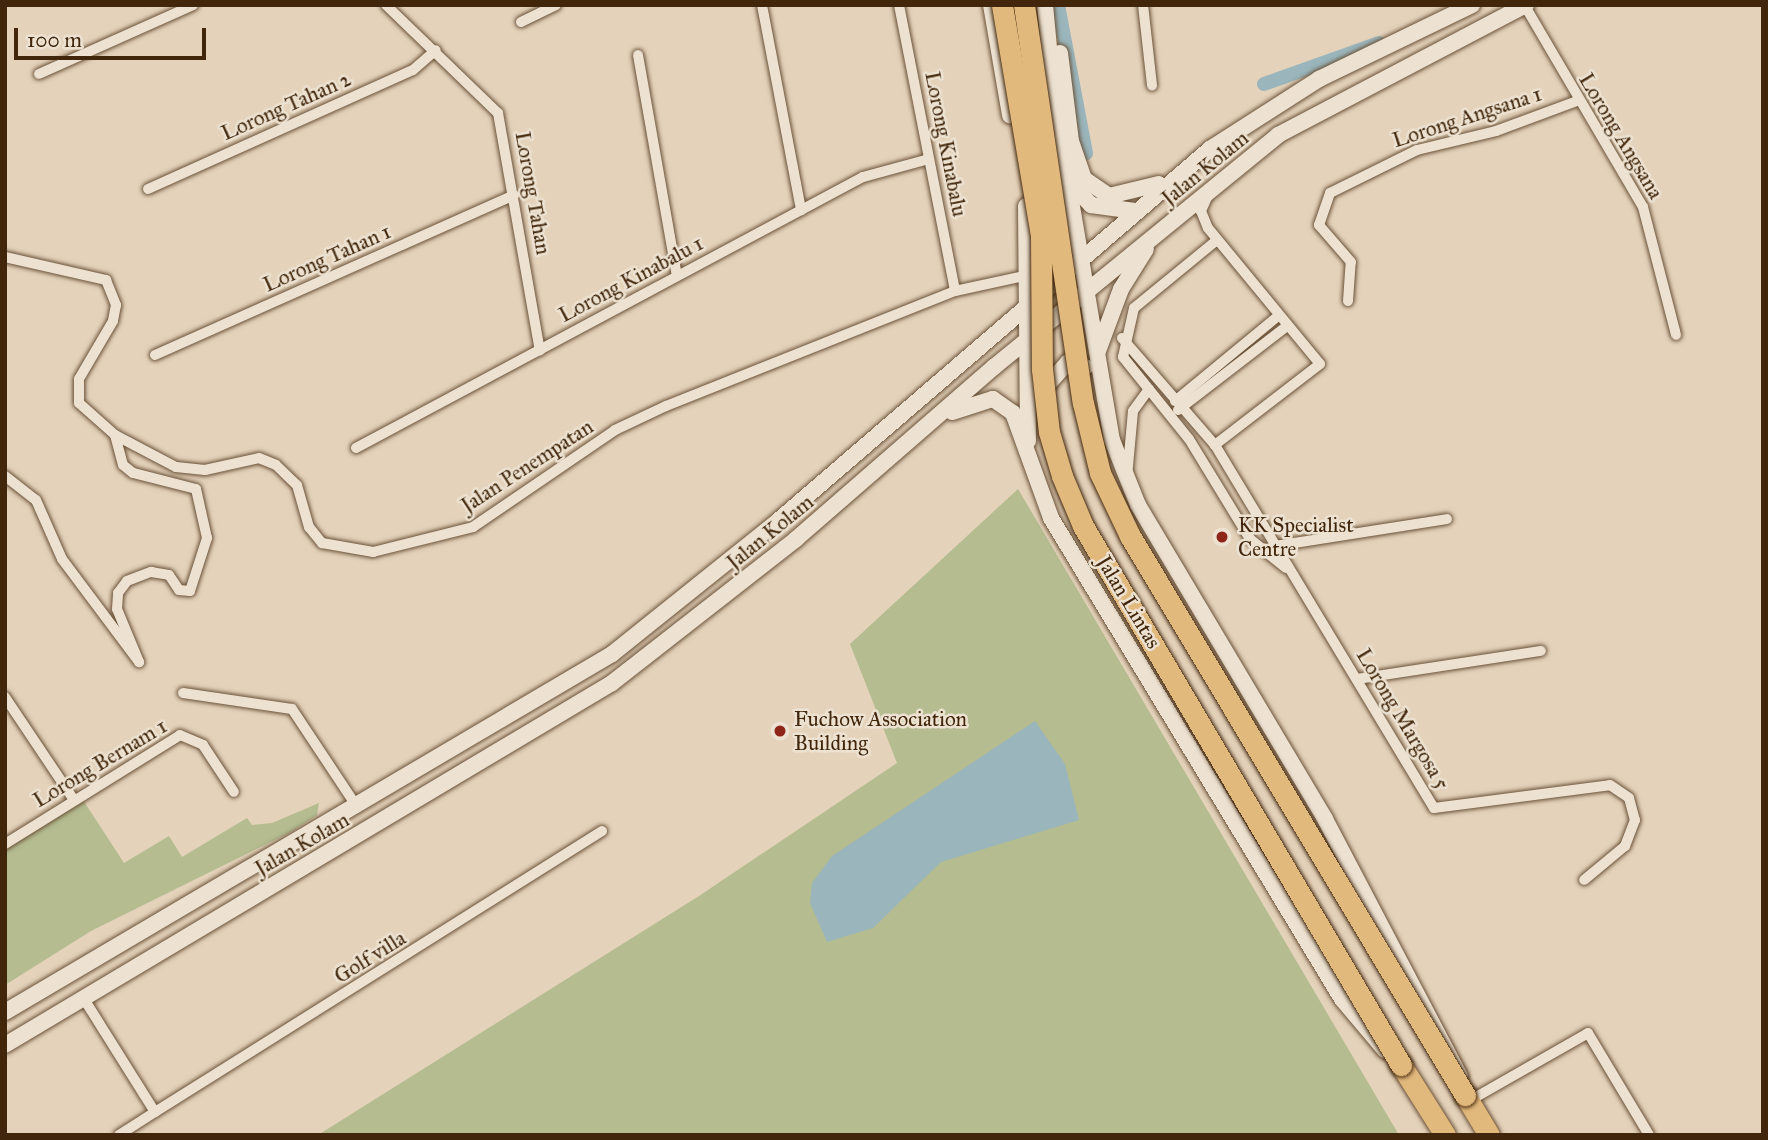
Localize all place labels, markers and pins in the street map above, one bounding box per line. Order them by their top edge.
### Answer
place label: KK Specialist Centre [1238,512,1354,562]
marker: KK Specialist Centre [1212,527,1232,547]
place label: Fuchow Association Building [794,706,967,756]
marker: Fuchow Association Building [772,723,788,739]

